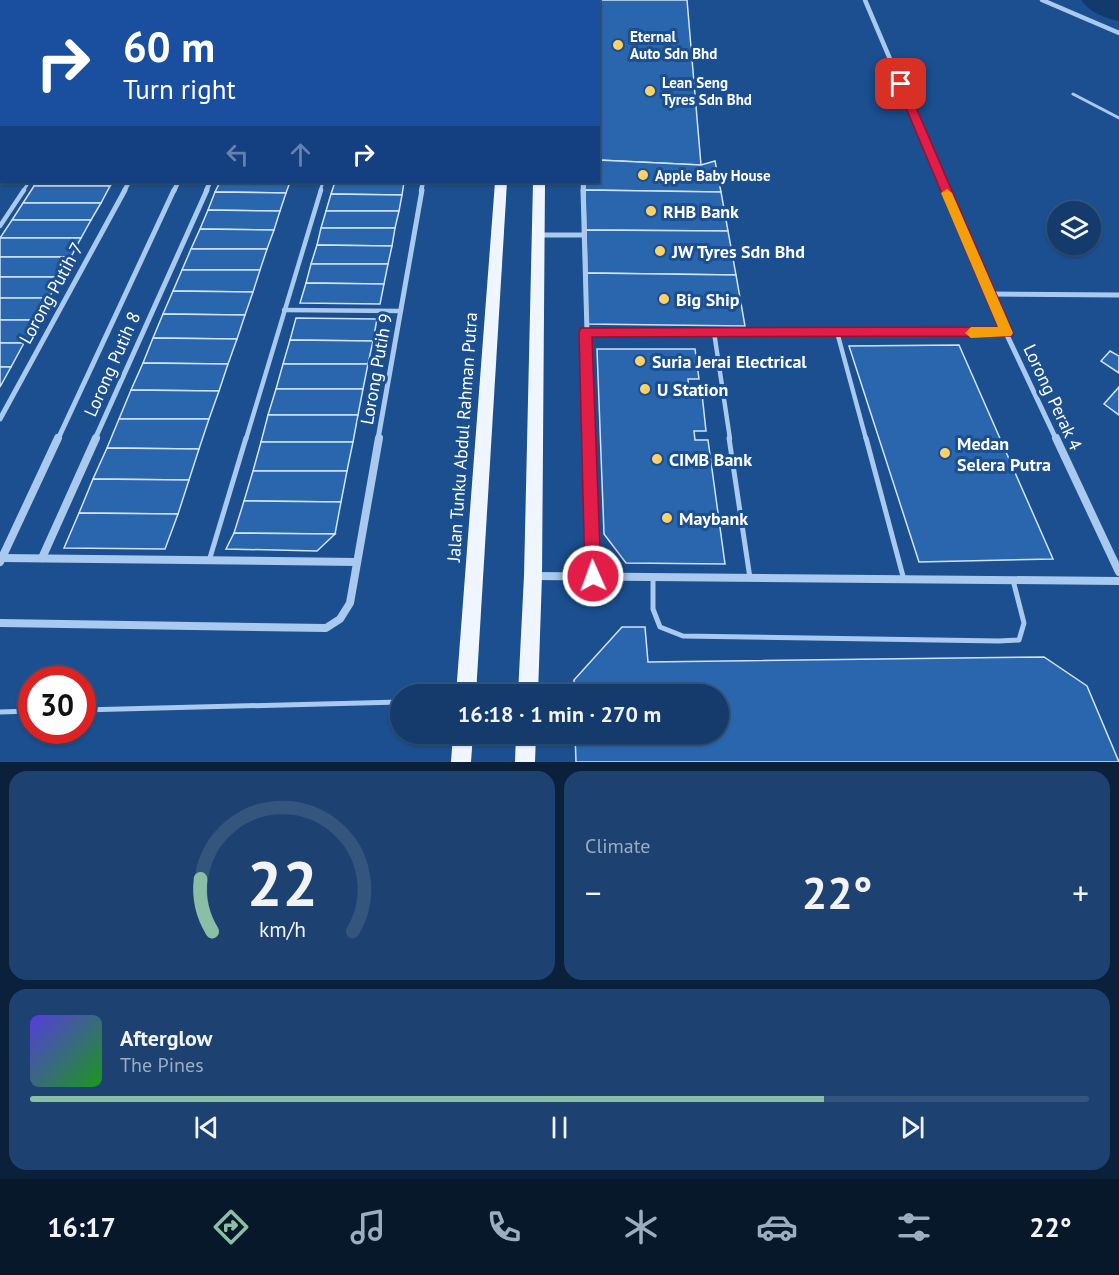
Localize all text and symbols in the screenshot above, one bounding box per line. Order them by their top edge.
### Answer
text: 60 m [123,19,215,74]
icon: right [24,24,102,102]
place label: Eternal Auto Sdn Bhd [630,27,717,63]
marker: Eternal Auto Sdn Bhd [611,38,625,52]
pin [875,58,926,109]
icon: arrive [884,67,917,100]
text: Turn right [123,72,236,106]
place label: Lean Seng Tyres Sdn Bhd [662,73,752,109]
marker: Lean Seng Tyres Sdn Bhd [643,84,657,98]
icon: left [221,138,254,171]
icon: ahead [284,138,317,171]
icon: right [347,138,380,171]
place label: Apple Baby House [655,166,771,185]
marker: Apple Baby House [636,168,650,182]
place label: RHB Bank [663,200,739,223]
map controls [1047,201,1101,255]
button: layers [1047,201,1101,255]
marker: RHB Bank [644,204,658,218]
street label: Lorong Putih 7 [14,238,88,348]
place label: JW Tyres Sdn Bhd [671,240,805,263]
marker: JW Tyres Sdn Bhd [653,244,667,258]
place label: Big Ship [676,288,740,311]
marker: Big Ship [657,292,671,306]
street label: Lorong Putih 8 [79,308,145,420]
street label: Jalan Tunku Abdul Rahman Putra [442,311,482,564]
street label: Lorong Putih 9 [355,312,397,426]
street label: Lorong Perak 4 [1018,340,1088,454]
place label: Suria Jerai Electrical [652,350,807,373]
marker: Suria Jerai Electrical [633,354,647,368]
place label: U Station [657,378,728,401]
marker: U Station [638,382,652,396]
place label: Medan Selera Putra [957,432,1051,476]
marker: Medan Selera Putra [938,446,952,460]
place label: CIMB Bank [669,448,752,471]
marker: CIMB Bank [650,452,664,466]
place label: Maybank [679,507,748,530]
marker: Maybank [660,511,674,525]
position arrow [561,544,625,608]
speed limit sign: 30 [18,666,96,744]
text: 16:18 · 1 min · 270 m [458,700,661,728]
text: Climate [585,833,651,859]
text: 22 [247,842,317,923]
text: 22° [802,863,872,921]
text: − [585,871,602,914]
text: + [1072,871,1089,914]
text: km/h [258,916,305,944]
text: Afterglow [120,1024,212,1052]
text: The Pines [120,1052,204,1078]
icon: previous [190,1111,223,1144]
icon: pause [543,1111,576,1144]
icon: next [896,1111,929,1144]
icon: directions [210,1206,252,1248]
icon: music [347,1206,389,1248]
icon: phone [483,1206,525,1248]
icon: climate [620,1206,662,1248]
icon: car [756,1206,798,1248]
icon: filters [893,1206,935,1248]
text: 16:17 [47,1210,116,1244]
text: 22° [1029,1210,1072,1244]

